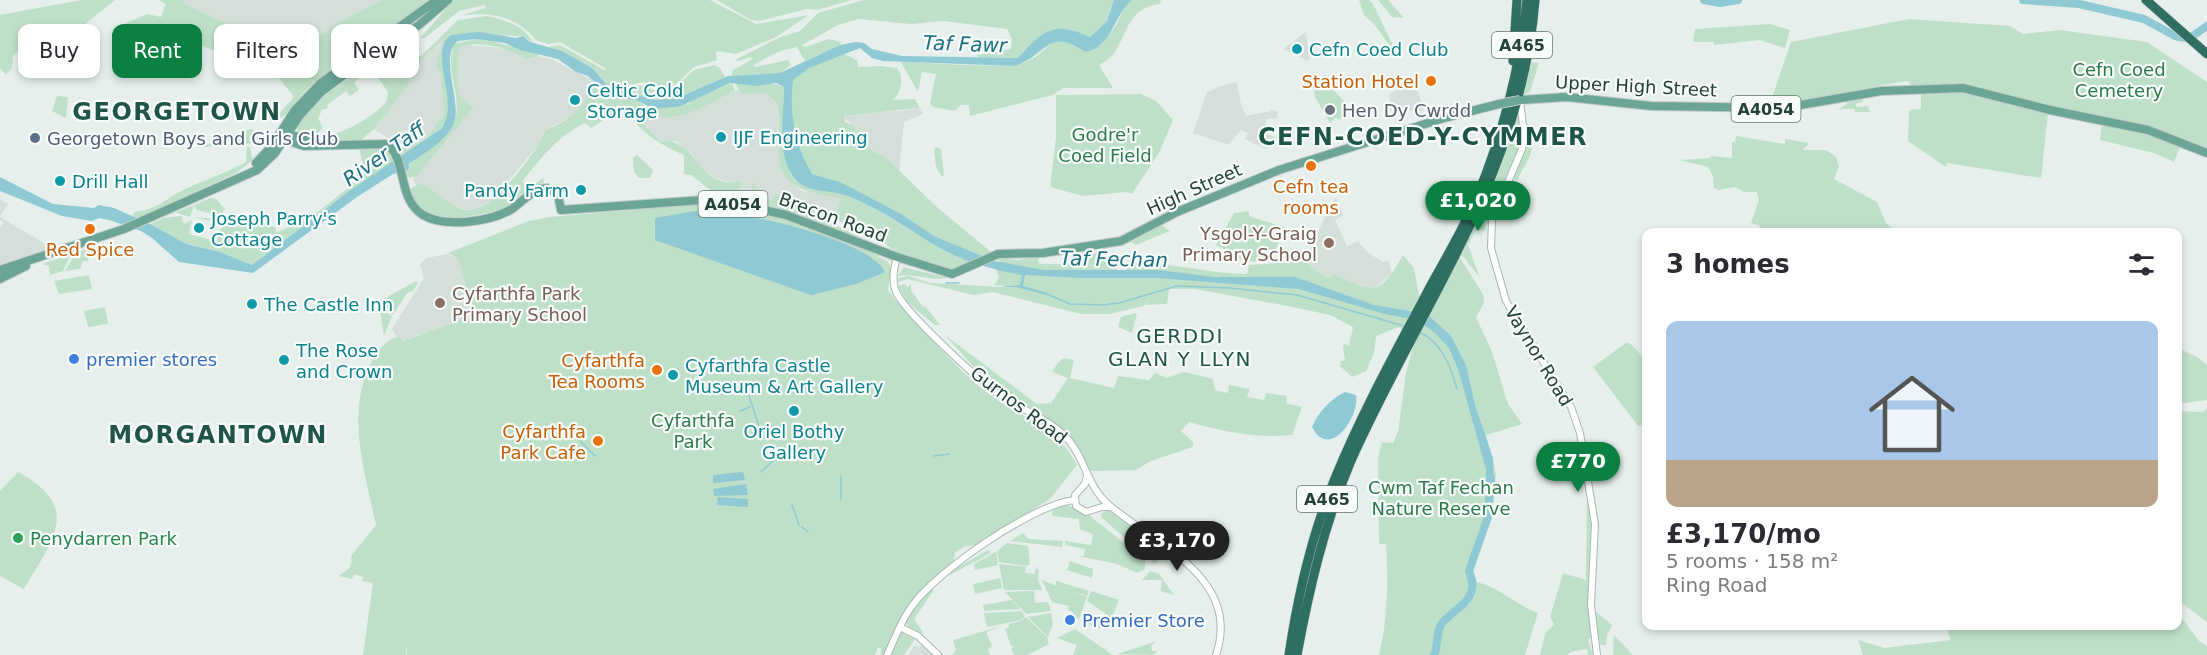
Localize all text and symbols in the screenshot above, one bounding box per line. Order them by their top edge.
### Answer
chip: Buy [18,24,100,78]
chip: Rent [112,24,202,78]
chip: Filters [214,24,319,78]
chip: New [331,24,419,78]
water label: Taf Fawr [923,31,1009,58]
road number: A465 [1492,32,1552,58]
place label: Cefn Coed Club [1309,39,1448,60]
marker: Cefn Coed Club [1290,42,1304,56]
park label: Cefn Coed Cemetery [2072,59,2166,101]
place label: Station Hotel [1302,71,1419,92]
street label: Upper High Street [1555,71,1717,101]
marker: Station Hotel [1424,74,1438,88]
place label: Celtic Cold Storage [587,80,683,122]
marker: Celtic Cold Storage [568,93,582,107]
road number: A4054 [1732,96,1800,122]
district label: GEORGETOWN [72,98,282,126]
place label: Hen Dy Cwrdd [1342,100,1471,121]
marker: Hen Dy Cwrdd [1323,103,1337,117]
water label: River Taff [338,115,432,191]
district label: CEFN-COED-Y-CYMMER [1258,123,1588,151]
park label: Godre'r Coed Field [1058,124,1152,166]
place label: IJF Engineering [733,127,868,148]
place label: Georgetown Boys and Girls Club [47,128,338,149]
marker: IJF Engineering [714,130,728,144]
marker: Georgetown Boys and Girls Club [28,131,42,145]
street label: High Street [1143,159,1245,219]
marker: Cefn tea rooms [1304,159,1318,173]
place label: Drill Hall [72,171,149,192]
marker: Drill Hall [53,174,67,188]
place label: Cefn tea rooms [1273,176,1349,218]
place label: Pandy Farm [464,180,569,201]
pin: £1,020 [1429,181,1527,232]
marker: Pandy Farm [574,183,588,197]
street label: Brecon Road [776,188,890,246]
text: £1,020 [1439,188,1517,212]
road number: A4054 [698,191,768,217]
place label: Joseph Parry's Cottage [210,208,337,250]
marker: Joseph Parry's Cottage [192,221,206,235]
marker: Red Spice [83,222,97,236]
place label: Ysgol-Y-Graig Primary School [1182,223,1317,265]
marker: Ysgol-Y-Graig Primary School [1322,236,1336,250]
place label: Red Spice [46,239,134,260]
water label: Taf Fechan [1060,246,1168,272]
icon: filters [2125,248,2158,281]
text: 3 homes [1666,249,1790,279]
place label: Cyfarthfa Park Primary School [452,283,587,325]
place label: The Castle Inn [263,294,393,315]
marker: Cyfarthfa Park Primary School [433,296,447,310]
marker: The Castle Inn [245,297,259,311]
street label: Vaynor Road [1501,302,1577,410]
district label: GERDDI GLAN Y LLYN [1108,324,1252,371]
place label: The Rose and Crown [295,340,392,382]
place label: premier stores [86,349,217,370]
place label: Cyfarthfa Tea Rooms [548,350,645,392]
marker: premier stores [67,352,81,366]
marker: The Rose and Crown [277,353,291,367]
place label: Cyfarthfa Castle Museum & Art Gallery [685,355,884,397]
icon: home [1858,360,1966,468]
street label: Gurnos Road [967,362,1071,448]
marker: Cyfarthfa Tea Rooms [650,363,664,377]
marker: Cyfarthfa Castle Museum & Art Gallery [666,368,680,382]
marker: Oriel Bothy Gallery [787,404,801,418]
park label: Cyfarthfa Park [651,410,735,452]
district label: MORGANTOWN [108,421,328,449]
place label: Cyfarthfa Park Cafe [500,421,586,463]
place label: Oriel Bothy Gallery [744,421,845,463]
marker: Cyfarthfa Park Cafe [591,434,605,448]
pin: £770 [1542,442,1614,493]
text: £770 [1550,449,1606,473]
park label: Cwm Taf Fechan Nature Reserve [1368,477,1514,519]
road number: A465 [1297,486,1357,512]
text: £3,170/mo [1666,519,1821,549]
pin: £3,170 [1128,521,1226,572]
place label: Penydarren Park [30,528,178,549]
text: £3,170 [1138,528,1216,552]
marker: Penydarren Park [11,531,25,545]
text: 5 rooms · 158 m² [1666,549,1838,573]
text: Ring Road [1666,573,1767,597]
place label: Premier Store [1082,610,1205,631]
marker: Premier Store [1063,613,1077,627]

